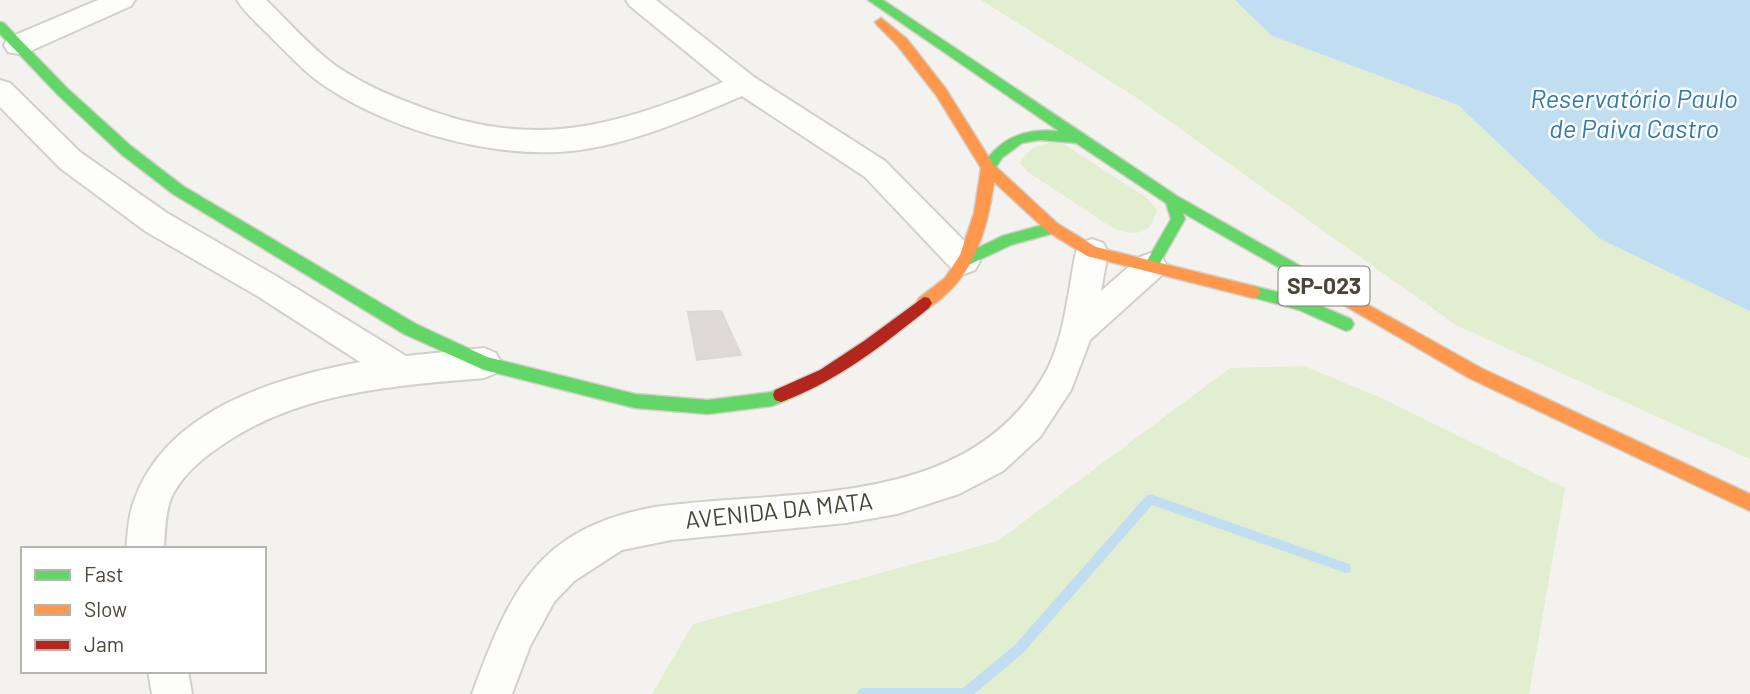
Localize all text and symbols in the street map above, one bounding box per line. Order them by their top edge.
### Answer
water label: Reservatório Paulo de Paiva Castro [1530,82,1738,143]
road number: SP-023 [1278,266,1370,306]
street label: AVENIDA DA MATA [684,485,874,534]
legend [21,547,266,673]
text: Fast [84,561,124,586]
text: Slow [84,596,127,621]
text: Jam [84,631,124,656]

